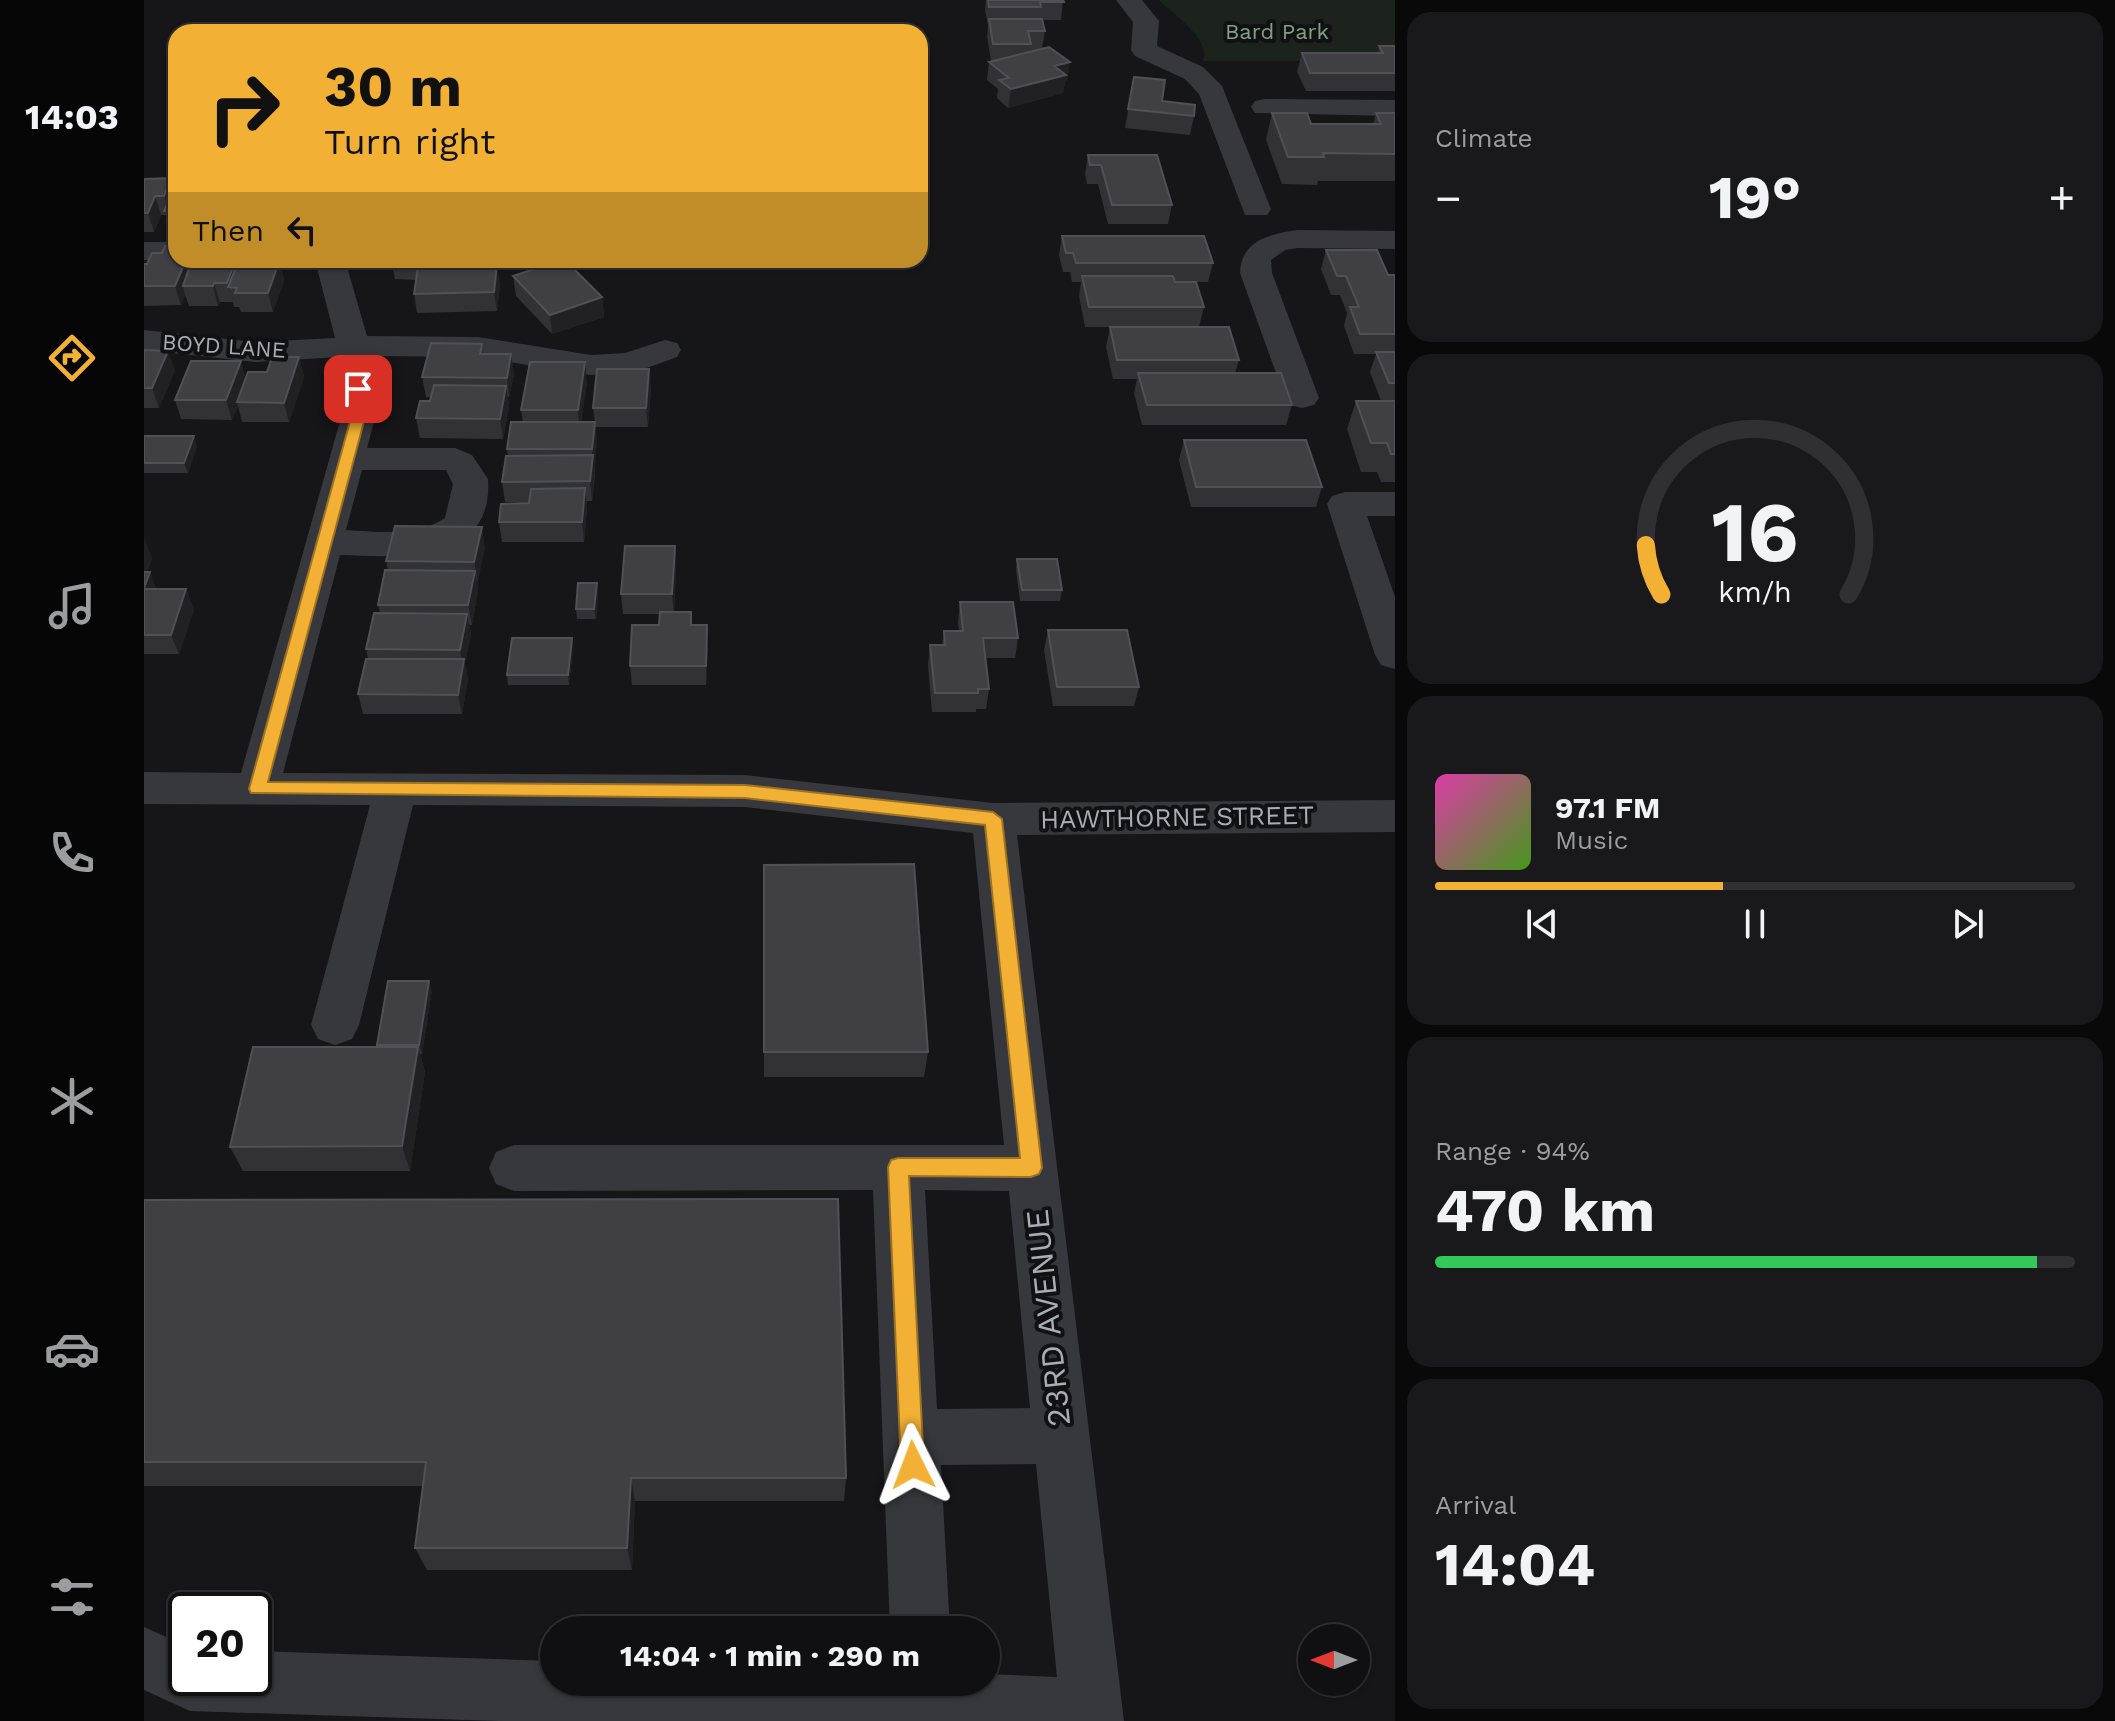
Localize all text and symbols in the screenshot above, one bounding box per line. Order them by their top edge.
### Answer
park label: Bard Park [1225,19,1329,44]
text: 30 m [324,54,462,120]
icon: right [192,56,296,160]
text: 14:03 [25,96,119,138]
text: Turn right [324,121,495,163]
text: Climate [1435,123,1533,153]
text: 19° [1709,162,1801,233]
text: − [1435,172,1462,224]
text: + [2048,172,2075,224]
icon: left [280,208,324,252]
text: Then [192,213,264,248]
street label: BOYD LANE [161,329,287,363]
icon: directions [44,330,100,386]
pin [324,355,392,423]
icon: arrive [336,367,380,411]
text: 16 [1711,483,1799,580]
text: km/h [1718,575,1792,609]
icon: music [44,578,100,634]
text: 97.1 FM [1555,790,1660,825]
street label: HAWTHORNE STREET [1040,800,1314,834]
icon: phone [44,825,100,881]
text: Music [1555,825,1628,855]
icon: previous [1520,902,1564,946]
icon: pause [1733,902,1777,946]
icon: next [1946,902,1990,946]
icon: climate [44,1073,100,1129]
text: Range · 94% [1435,1136,1590,1166]
text: 470 km [1435,1175,1655,1246]
street label: 23RD AVENUE [1018,1208,1078,1428]
icon: car [44,1321,100,1377]
position arrow [871,1423,955,1507]
text: Arrival [1435,1490,1516,1520]
text: 14:04 [1435,1529,1595,1600]
icon: filters [44,1569,100,1625]
speed limit sign: 20 [168,1592,272,1696]
north arrow [1298,1624,1370,1696]
map controls [1298,1624,1370,1696]
text: 14:04 · 1 min · 290 m [620,1638,920,1673]

